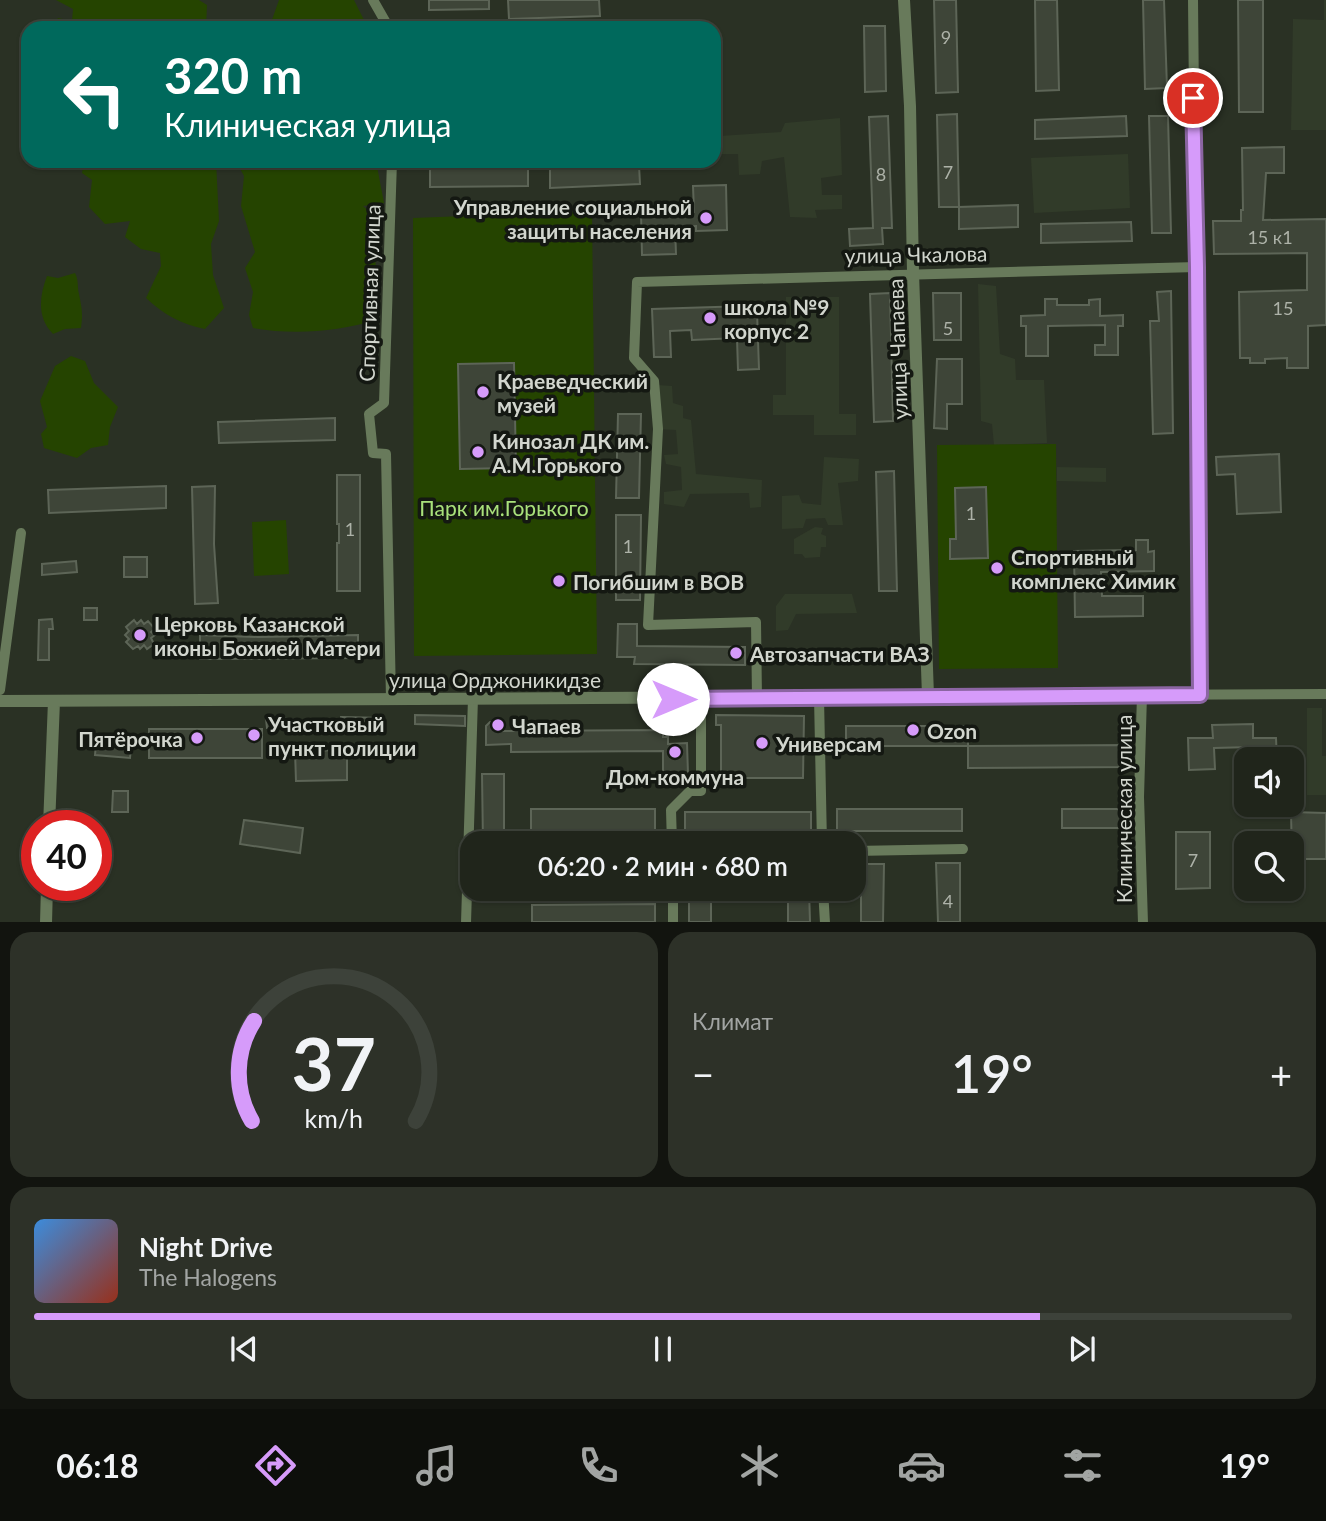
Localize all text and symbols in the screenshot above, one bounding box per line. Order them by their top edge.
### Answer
house number: 9 [941,26,951,48]
text: 320 m [164,46,302,104]
icon: left [49,49,140,140]
pin [1163,68,1223,128]
icon: arrive [1174,79,1212,117]
text: Клиническая улица [164,105,452,144]
house number: 7 [943,161,953,183]
house number: 8 [876,163,886,185]
place label: Управление социальной защиты населения [453,194,692,243]
street label: Спортивная улица [353,204,385,382]
marker: Управление социальной защиты населения [698,210,714,226]
house number: 15 к1 [1247,226,1293,248]
street label: улица Чкалова [844,240,988,268]
street label: улица Чапаева [882,278,912,420]
place label: школа №9 корпус 2 [724,294,829,343]
house number: 15 [1273,297,1293,319]
marker: школа №9 корпус 2 [702,310,718,326]
house number: 5 [943,317,953,339]
place label: Краеведческий музей [497,368,648,417]
marker: Краеведческий музей [475,384,491,400]
place label: Кинозал ДК им. А.М.Горького [491,428,649,477]
marker: Кинозал ДК им. А.М.Горького [470,444,486,460]
park label: Парк им.Горького [419,495,589,520]
house number: 1 [966,502,976,524]
house number: 1 [345,518,355,540]
house number: 1 [623,535,633,557]
place label: Спортивный комплекс Химик [1011,544,1176,593]
marker: Спортивный комплекс Химик [989,560,1005,576]
place label: Погибшим в ВОВ [573,569,744,594]
marker: Погибшим в ВОВ [551,573,567,589]
place label: Церковь Казанской иконы Божией Матери [154,611,381,660]
marker: Церковь Казанской иконы Божией Матери [132,627,148,643]
place label: Автозапчасти ВАЗ [749,641,930,666]
marker: Автозапчасти ВАЗ [728,645,744,661]
position arrow [636,662,710,736]
street label: улица Орджоникидзе [389,667,601,692]
place label: Участковый пункт полиции [267,711,416,760]
place label: Чапаев [512,713,581,738]
street label: Клиническая улица [1111,715,1136,903]
marker: Чапаев [490,717,506,733]
place label: Ozon [927,718,977,743]
marker: Ozon [905,722,921,738]
place label: Пятёрочка [78,726,183,751]
marker: Участковый пункт полиции [246,727,262,743]
marker: Пятёрочка [189,730,205,746]
place label: Универсам [775,731,882,756]
marker: Универсам [754,735,770,751]
marker: Дом-коммуна [667,744,683,760]
map controls [1234,747,1304,901]
button: sound [1234,747,1304,817]
place label: Дом-коммуна [606,764,744,789]
speed limit sign: 40 [21,810,112,901]
button: search [1234,831,1304,901]
house number: 7 [1188,849,1198,871]
text: 06:20 · 2 мин · 680 m [538,850,788,882]
house number: 4 [943,890,953,912]
text: Климат [692,1007,773,1035]
text: 37 [292,1019,376,1107]
text: 19° [951,1042,1033,1104]
text: − [692,1051,714,1097]
text: + [1270,1051,1292,1097]
text: km/h [305,1102,363,1132]
text: Night Drive [139,1231,273,1263]
text: The Halogens [139,1263,277,1291]
icon: previous [225,1330,263,1368]
icon: pause [644,1330,682,1368]
icon: next [1063,1330,1101,1368]
icon: directions [251,1441,300,1490]
icon: music [412,1441,461,1490]
icon: phone [574,1441,623,1490]
icon: climate [735,1441,784,1490]
icon: car [897,1441,946,1490]
icon: filters [1058,1441,1107,1490]
text: 06:18 [56,1446,139,1485]
text: 19° [1219,1446,1270,1485]

